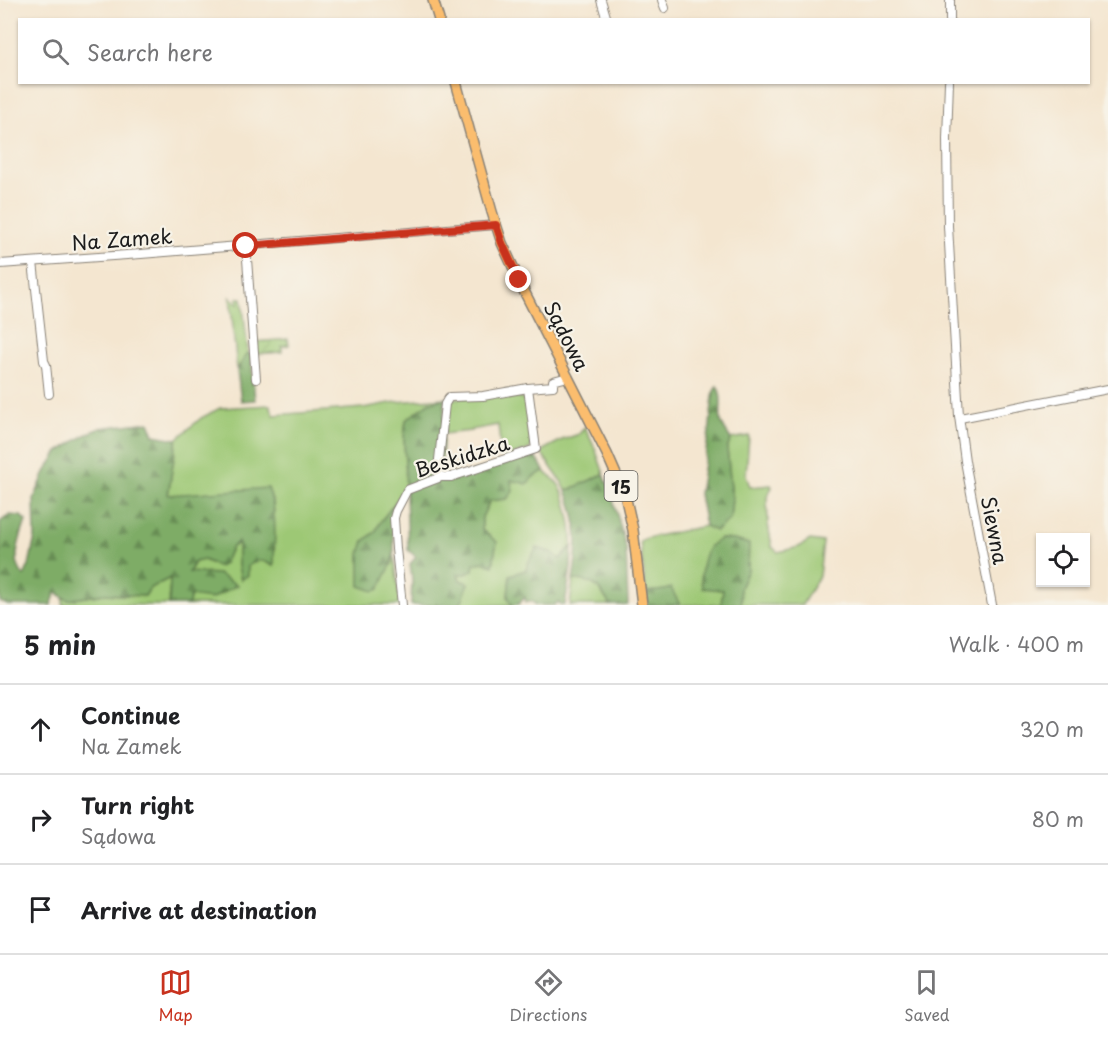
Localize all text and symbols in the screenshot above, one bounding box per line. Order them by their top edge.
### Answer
search box [18,18,1090,84]
icon: search [39,35,72,68]
text: Search here [87,35,213,68]
street label: Na Zamek [71,221,173,257]
route start [232,232,258,258]
route end [505,266,531,292]
street label: Sądowa [537,296,598,376]
street label: Beskidzka [411,427,513,485]
road number: 15 [604,471,638,501]
street label: Siewna [974,493,1016,567]
map controls [1036,533,1090,587]
button: locate [1036,533,1090,587]
text: 5 min [24,625,96,664]
text: Walk · 400 m [949,629,1084,659]
text: Continue [81,698,180,731]
icon: ahead [24,713,57,746]
text: 320 m [1020,714,1084,744]
text: Na Zamek [81,731,182,761]
text: Turn right [81,788,194,821]
icon: right [24,803,57,836]
text: 80 m [1032,804,1084,834]
text: Sądowa [81,821,155,851]
icon: arrive [24,893,57,926]
text: Arrive at destination [81,893,317,926]
tab: Map [158,966,193,1026]
tab: Directions [509,966,587,1026]
tab: Saved [904,966,950,1026]

